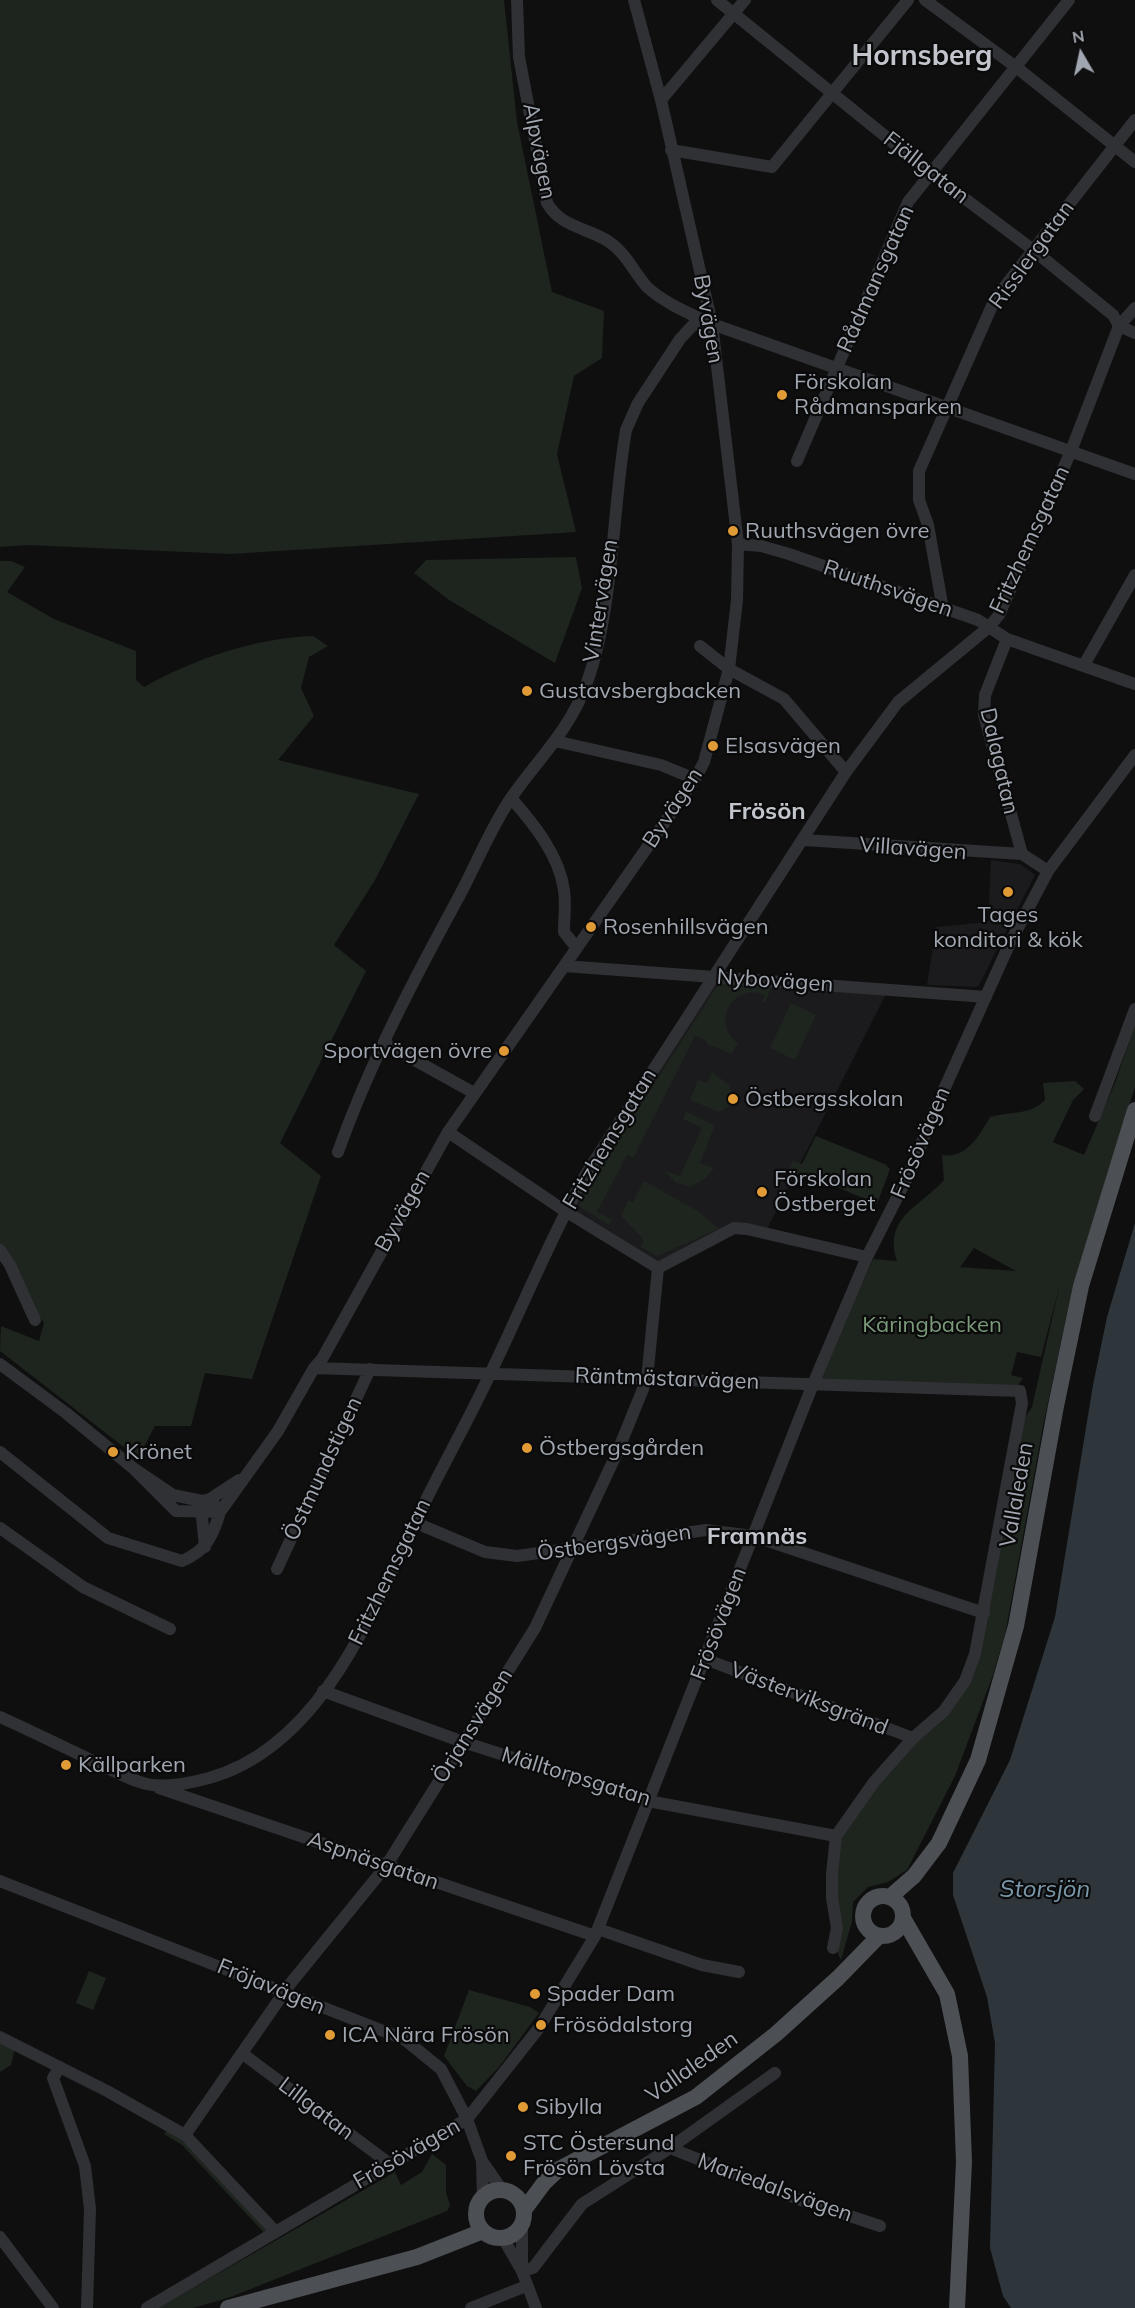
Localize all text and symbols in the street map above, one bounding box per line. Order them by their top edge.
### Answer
north arrow [1051,24,1111,84]
text: N [1071,25,1086,47]
district label: Hornsberg [851,40,993,74]
street label: Alpvägen [517,101,561,201]
street label: Fjällgatan [878,126,974,210]
street label: Risslergatan [984,196,1080,314]
street label: Rådmansgatan [832,201,920,357]
street label: Byvägen [687,272,729,366]
place label: Förskolan Rådmansparken [794,369,962,420]
marker: Förskolan Rådmansparken [775,388,789,402]
street label: Fritzhemsgatan [984,462,1076,618]
place label: Ruuthsvägen övre [745,518,930,544]
marker: Ruuthsvägen övre [726,524,740,538]
street label: Vintervägen [578,537,624,665]
street label: Ruuthsvägen [820,555,956,623]
place label: Gustavsbergbacken [539,678,741,704]
marker: Gustavsbergbacken [520,684,534,698]
street label: Dalagatan [974,705,1024,817]
place label: Elsasvägen [725,733,841,759]
marker: Elsasvägen [706,739,720,753]
street label: Byvägen [637,763,709,853]
district label: Frösön [728,798,806,826]
street label: Villavägen [859,832,967,866]
marker: Tages konditori & kök [1001,885,1015,899]
place label: Tages konditori & kök [933,902,1083,954]
place label: Rosenhillsvägen [603,914,769,940]
marker: Rosenhillsvägen [584,920,598,934]
street label: Nybovägen [716,964,834,998]
place label: Sportvägen övre [323,1038,492,1064]
marker: Sportvägen övre [497,1044,511,1058]
street label: Fritzhemsgatan [558,1064,662,1214]
street label: Frösövägen [886,1083,956,1203]
place label: Östbergsskolan [745,1086,904,1112]
marker: Östbergsskolan [726,1092,740,1106]
street label: Byvägen [370,1165,436,1257]
place label: Förskolan Östberget [774,1166,875,1218]
marker: Förskolan Östberget [755,1185,769,1199]
park label: Käringbacken [862,1312,1002,1338]
street label: Räntmästarvägen [574,1363,760,1395]
street label: Östmundstigen [278,1393,368,1545]
place label: Östbergsgården [539,1435,704,1461]
place label: Krönet [125,1439,192,1465]
street label: Vallaleden [995,1440,1039,1550]
marker: Östbergsgården [520,1441,534,1455]
marker: Krönet [106,1445,120,1459]
street label: Fritzhemsgatan [343,1494,437,1650]
street label: Östbergsvägen [535,1519,693,1567]
district label: Framnäs [707,1523,807,1551]
street label: Frösövägen [685,1564,753,1684]
street label: Västerviksgränd [726,1657,892,1741]
street label: Örjansvägen [427,1664,519,1788]
street label: Mälltorpsgatan [498,1742,654,1812]
place label: Källparken [78,1752,186,1778]
marker: Källparken [59,1758,73,1772]
street label: Aspnäsgatan [304,1826,442,1896]
water label: Storsjön [1000,1876,1090,1904]
street label: Fröjavägen [213,1953,329,2021]
place label: Spader Dam [547,1981,675,2007]
marker: Spader Dam [528,1987,542,2001]
place label: Frösödalstorg [553,2012,693,2038]
marker: Frösödalstorg [534,2018,548,2032]
place label: ICA Nära Frösön [342,2022,510,2048]
street label: Vallaleden [641,2026,743,2108]
marker: ICA Nära Frösön [323,2028,337,2042]
street label: Lillgatan [273,2072,359,2146]
place label: Sibylla [535,2094,602,2120]
marker: Sibylla [516,2100,530,2114]
street label: Frösövägen [349,2113,465,2195]
place label: STC Östersund Frösön Lövsta [523,2130,674,2182]
street label: Mariedalsvägen [694,2148,856,2228]
marker: STC Östersund Frösön Lövsta [504,2149,518,2163]

